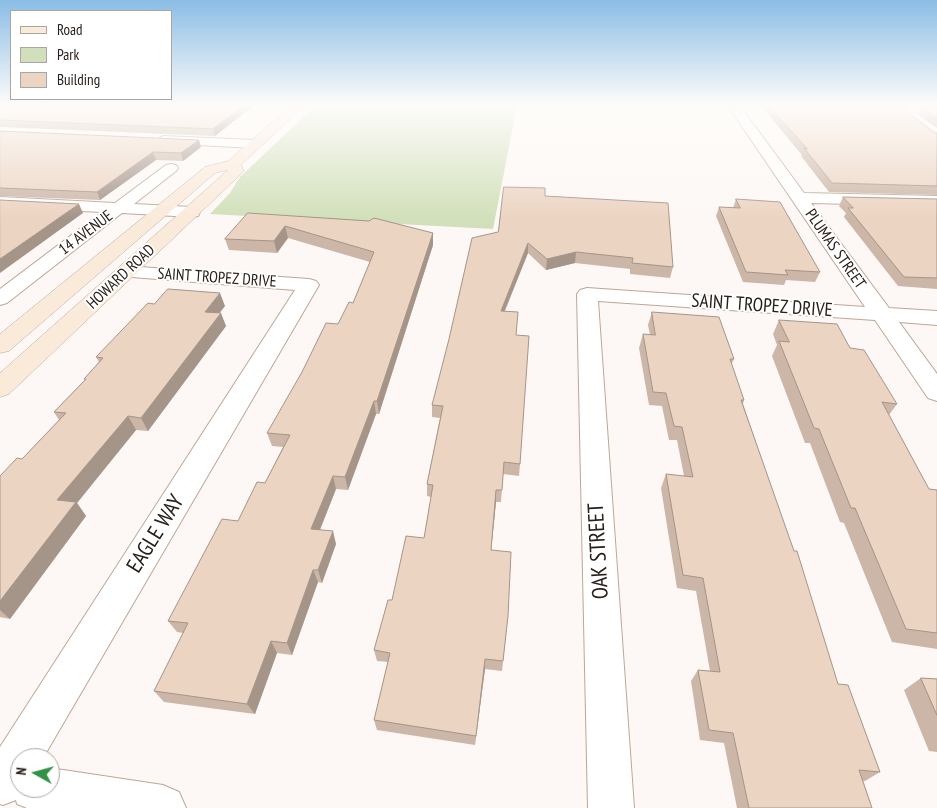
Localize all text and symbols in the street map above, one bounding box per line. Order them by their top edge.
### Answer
legend [10,10,172,100]
text: Road [57,20,83,39]
text: Park [57,45,79,64]
text: Building [57,70,100,89]
street label: 14 AVENUE [55,206,117,260]
street label: PLUMAS STREET [801,206,869,292]
street label: HOWARD ROAD [83,241,159,313]
street label: SAINT TROPEZ DRIVE [157,264,277,292]
street label: SAINT TROPEZ DRIVE [691,290,833,322]
street label: EAGLE WAY [122,490,190,578]
street label: OAK STREET [583,502,615,600]
north arrow [10,748,60,798]
text: N [12,766,30,776]

